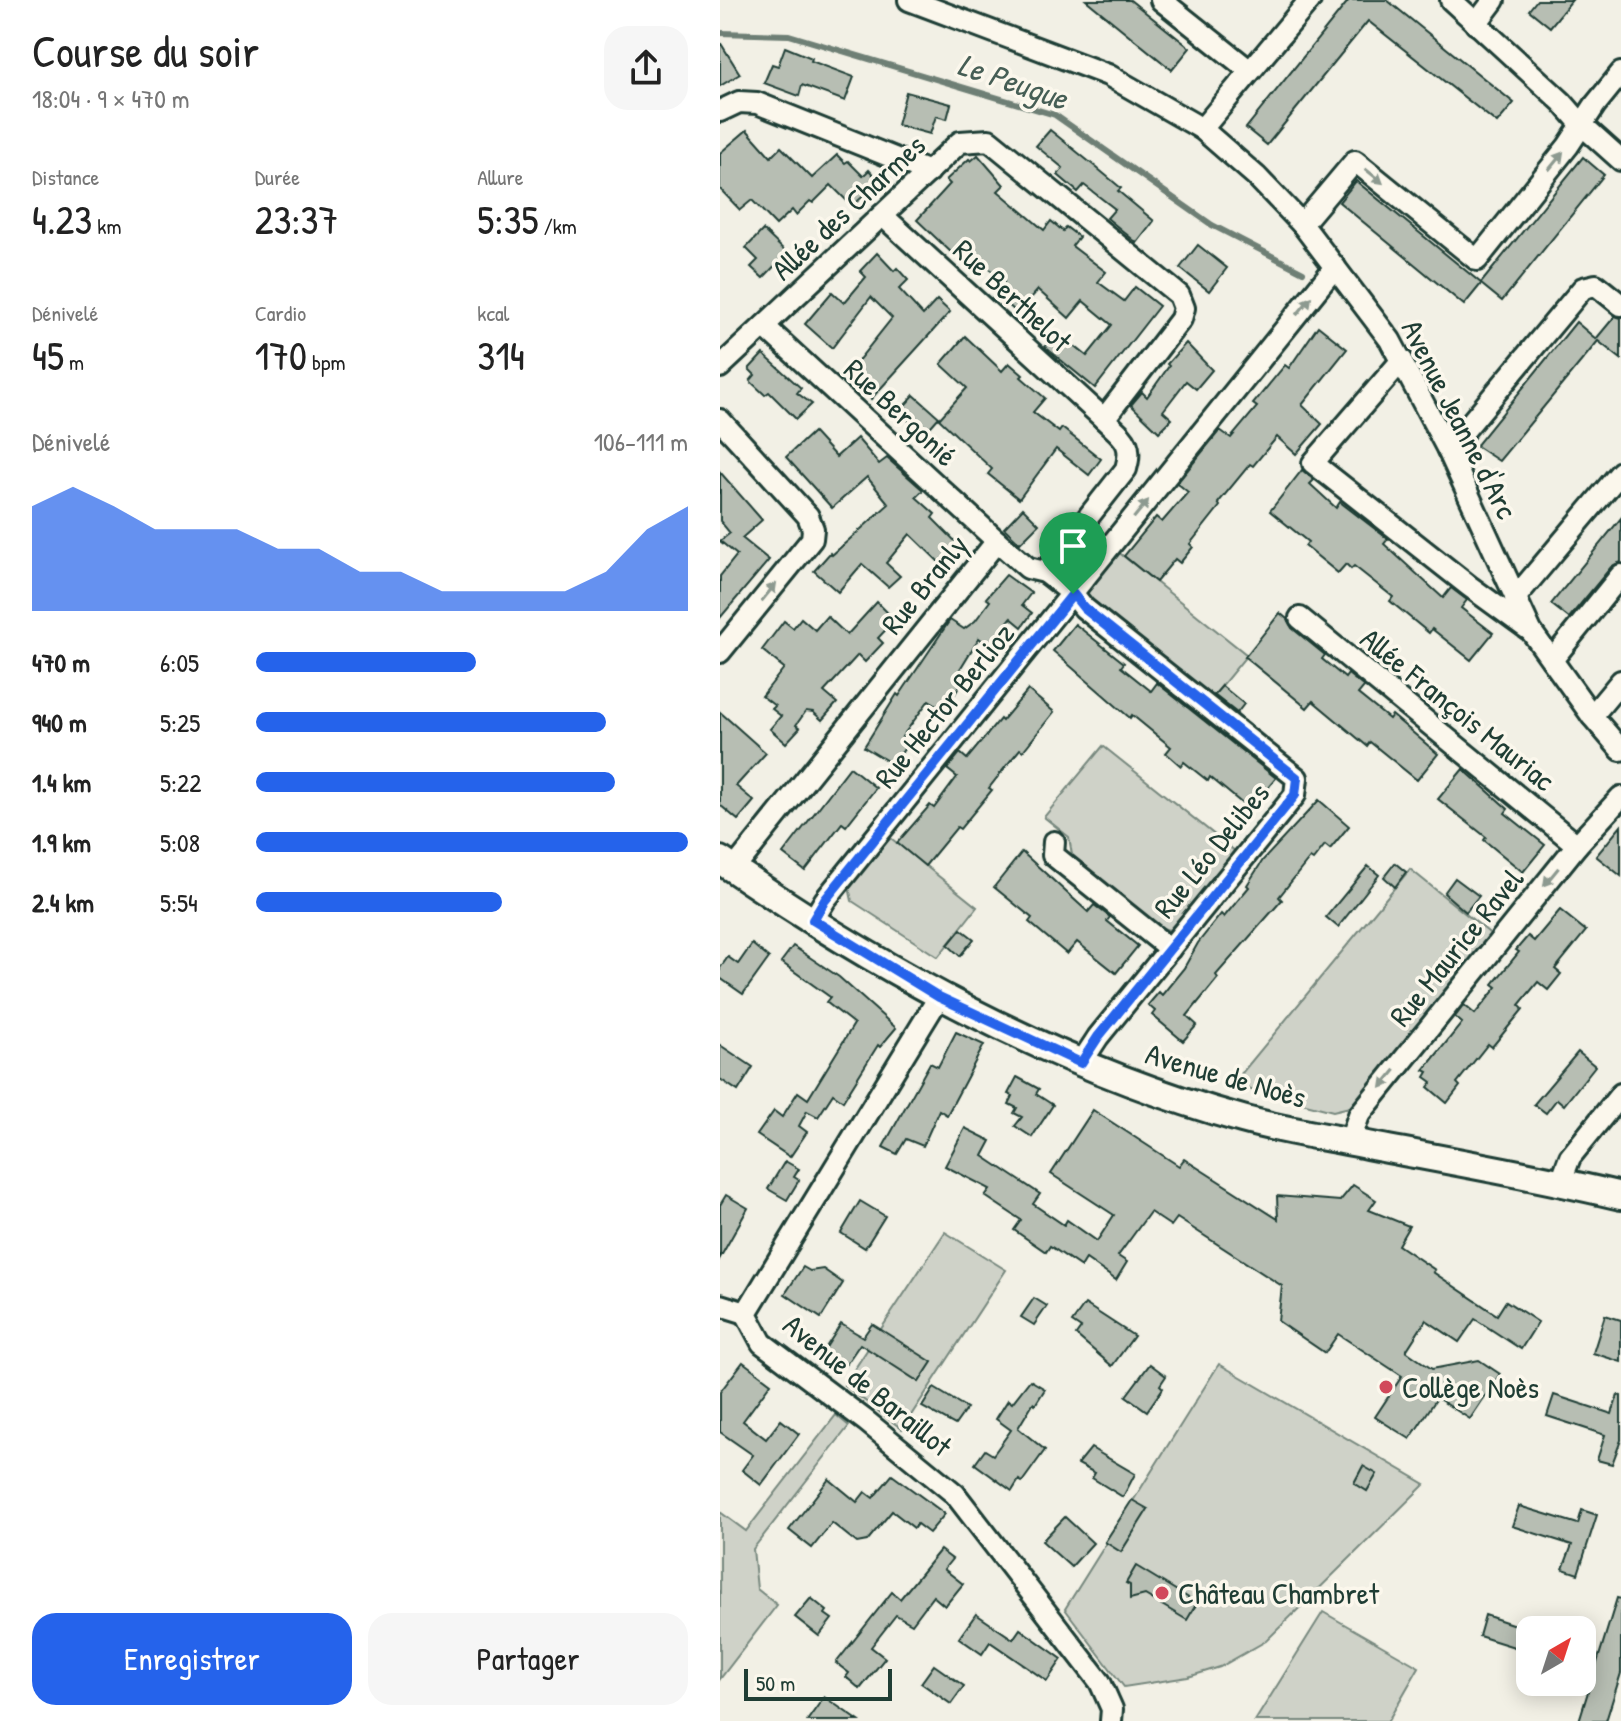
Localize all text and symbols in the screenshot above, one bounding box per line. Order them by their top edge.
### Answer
text: Course du soir [32,21,259,81]
button: share [604,26,688,110]
water label: Le Peugue [953,42,1074,120]
text: 18:04 · 9 × 470 m [32,81,189,116]
street label: Allée des Charmes [762,125,934,289]
one-way arrow [1547,151,1564,171]
text: Distance [32,162,99,192]
text: Durée [255,162,300,192]
text: Allure [477,162,524,192]
one-way arrow [1363,167,1383,184]
text: 4.23 [32,192,92,246]
text: 23:37 [255,192,338,246]
text: 5:35 [477,192,538,246]
text: km [92,211,121,241]
text: /km [538,211,577,241]
street label: Rue Berthelot [945,230,1081,361]
one-way arrow [1295,296,1311,316]
text: Dénivelé [32,298,98,328]
text: Cardio [255,298,306,328]
text: kcal [477,298,509,328]
street label: Avenue Jeanne d'Arc [1393,313,1528,526]
text: 45 [32,328,64,382]
text: 170 [255,328,307,382]
text: 314 [477,328,525,382]
text: m [64,347,84,377]
text: bpm [307,347,345,377]
street label: Rue Bergonié [836,349,966,475]
text: Dénivelé [32,424,110,459]
text: 106–111 m [594,424,688,459]
one-way arrow [1132,499,1149,519]
pin [1039,512,1107,594]
icon: arrive [1051,524,1095,568]
street label: Rue Branly [872,526,976,642]
one-way arrow [760,582,777,602]
street label: Rue Hector Berlioz [865,614,1023,796]
street label: Allée François Mauriac [1353,618,1564,800]
text: 470 m [32,645,90,680]
text: 6:05 [160,645,199,680]
text: 940 m [32,705,87,740]
text: 5:25 [160,705,200,740]
text: 1.4 km [32,765,91,800]
text: 5:22 [160,765,201,800]
street label: Rue Léo Delibes [1144,774,1278,926]
text: 1.9 km [32,825,91,860]
text: 5:08 [160,825,200,860]
street label: Rue Maurice Ravel [1380,860,1532,1034]
one-way arrow [1544,867,1560,887]
text: 2.4 km [32,885,94,920]
text: 5:54 [160,885,198,920]
street label: Avenue de Noès [1141,1033,1311,1117]
one-way arrow [1380,1069,1397,1089]
street label: Avenue de Baraillot [775,1305,961,1466]
place label: Collège Noès [1402,1367,1539,1407]
marker: Collège Noès [1377,1378,1395,1396]
place label: Château Chambret [1178,1573,1380,1613]
marker: Château Chambret [1153,1584,1171,1602]
button: Enregistrer [32,1613,352,1705]
button: Partager [368,1613,688,1705]
north arrow [1516,1616,1596,1696]
map controls [1516,1616,1596,1696]
scale bar [744,1665,892,1701]
text: 50 m [756,1668,795,1698]

